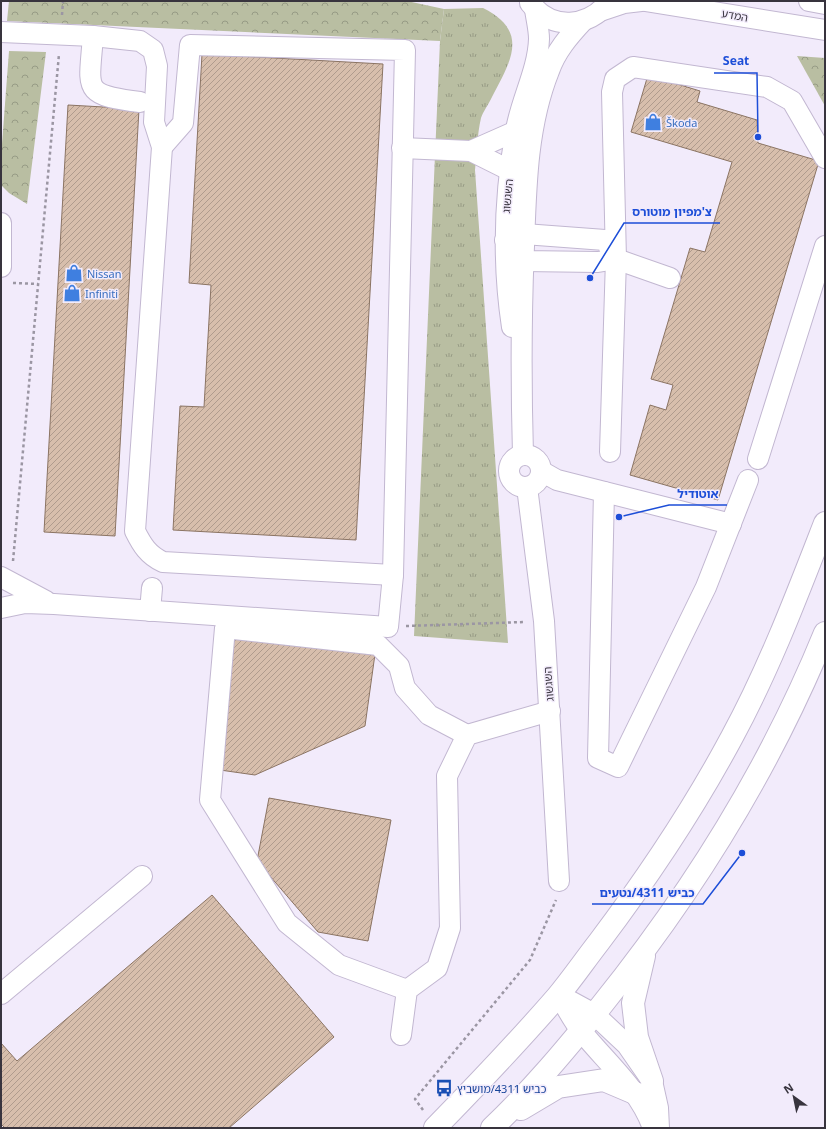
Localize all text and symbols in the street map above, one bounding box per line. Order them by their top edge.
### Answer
street label: המדע [721,5,750,25]
callout: Seat [714,49,757,73]
text: Seat [723,52,749,69]
shop icon: Škoda [643,112,663,132]
place label: Škoda [666,115,697,130]
street label: השגשוג [498,178,516,214]
callout: צ'מפיון מוטורס [624,199,720,223]
text: צ'מפיון מוטורס [632,203,712,220]
shop icon: Nissan [64,263,84,283]
place label: Nissan [87,266,121,281]
shop icon: Infiniti [62,283,82,303]
place label: Infiniti [85,286,118,301]
callout: אוטודיל [669,481,727,505]
text: אוטודיל [677,485,719,502]
street label: השגשוג [539,666,557,702]
callout: כביש 4311/נטעים [592,880,703,904]
text: כביש 4311/נטעים [599,884,695,901]
north arrow [774,1077,814,1117]
bus stop icon: כביש 4311/מושביץ [434,1078,454,1098]
text: N [781,1080,796,1097]
place label: כביש 4311/מושביץ [457,1081,547,1096]

